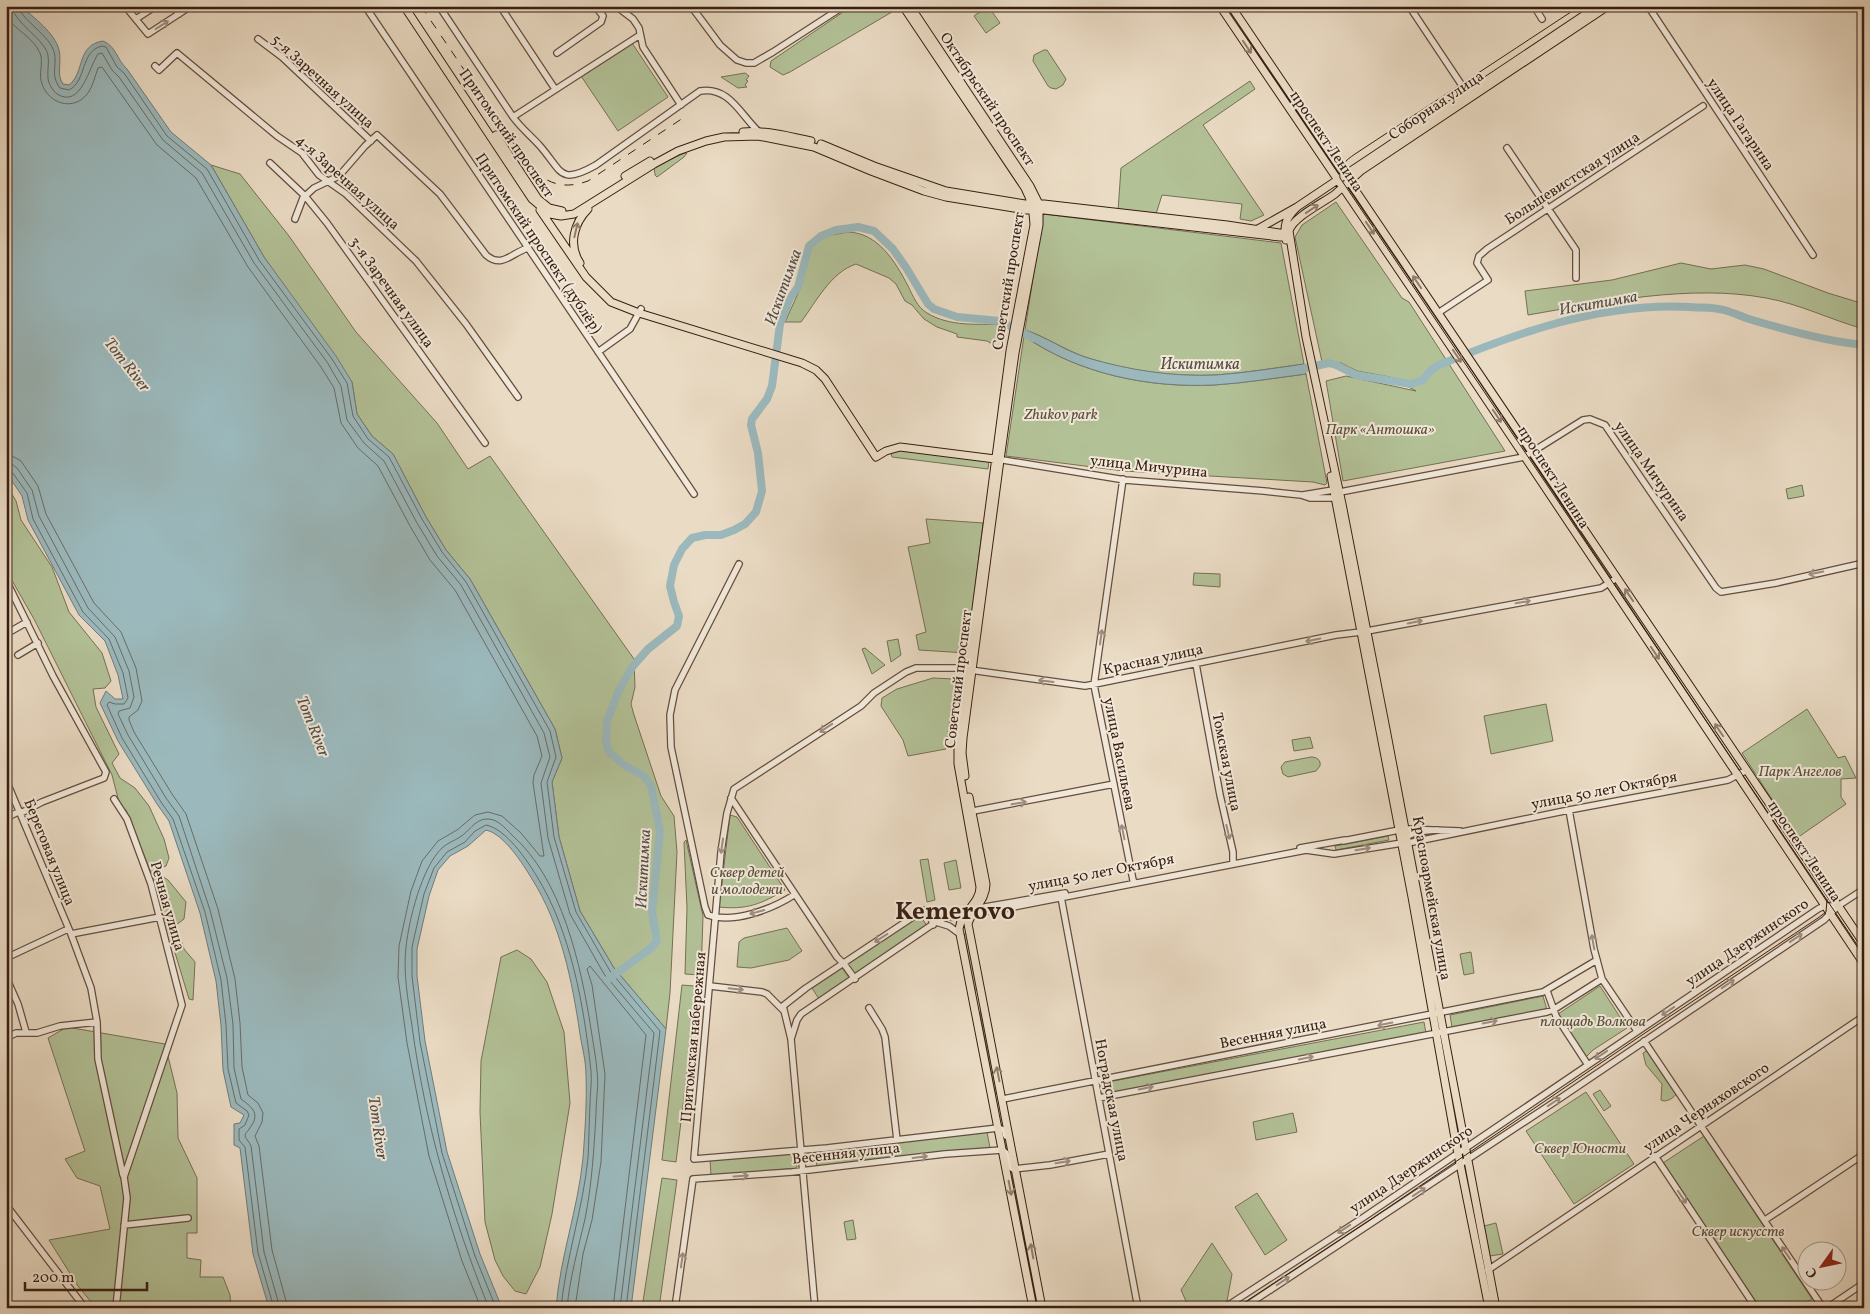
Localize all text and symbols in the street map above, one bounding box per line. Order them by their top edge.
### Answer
one-way arrow [154,20,168,30]
street label: Октябрьский проспект [934,29,1040,171]
street label: 5-я Заречная улица [266,30,378,134]
one-way arrow [1242,39,1252,53]
street label: Притомский проспект [453,65,559,203]
street label: Соборная улица [1385,66,1489,146]
street label: улица Гагарина [1701,74,1779,175]
street label: проспект Ленина [1284,87,1368,197]
street label: Большевистская улица [1501,128,1645,231]
street label: 4-я Заречная улица [290,131,404,236]
street label: Притомский проспект (дублёр) [469,149,606,338]
one-way arrow [1305,204,1319,214]
street label: Советский проспект [988,210,1031,352]
one-way arrow [1365,221,1375,235]
one-way arrow [571,222,581,238]
street label: 3-я Заречная улица [343,233,438,353]
water label: Искитимка [760,246,808,329]
one-way arrow [1412,275,1422,289]
water label: Искитимка [1557,286,1640,322]
water label: Tom River [98,333,155,398]
one-way arrow [1452,349,1462,363]
water label: Искитимка [1160,354,1240,376]
park label: Zhukov park [1023,405,1098,426]
one-way arrow [1492,408,1502,422]
street label: улица Мичурина [1608,417,1693,526]
park label: Парк «Антошка» [1325,420,1435,441]
street label: проспект Ленина [1512,422,1594,533]
street label: улица Мичурина [1089,451,1209,484]
one-way arrow [1809,569,1825,579]
one-way arrow [1623,588,1634,602]
one-way arrow [1515,596,1531,606]
street label: Советский проспект [941,608,978,750]
one-way arrow [1407,616,1423,626]
one-way arrow [1096,629,1106,645]
one-way arrow [1305,636,1321,645]
street label: Красная улица [1101,640,1205,681]
one-way arrow [1650,646,1660,660]
one-way arrow [1038,676,1054,686]
water label: Tom River [290,693,335,761]
street label: улица Васильева [1097,696,1140,813]
street label: Томская улица [1206,711,1245,813]
one-way arrow [1714,723,1725,737]
one-way arrow [820,724,834,734]
park label: Парк Ангелов [1758,762,1842,783]
street label: улица 50 лет Октября [1530,767,1679,816]
street label: Береговая улица [18,796,80,909]
one-way arrow [1011,797,1027,807]
street label: проспект Ленина [1762,797,1846,907]
street label: Красноармейская улица [1406,815,1455,982]
one-way arrow [1117,824,1127,840]
one-way arrow [1224,824,1233,840]
water label: Искитимка [631,828,657,909]
one-way arrow [717,838,727,854]
one-way arrow [1355,844,1371,854]
street label: улица 50 лет Октября [1027,849,1176,898]
street label: Речная улица [144,859,189,954]
park label: Сквер детей и молодежи [710,863,785,901]
street label: улица Дзержинского [1682,894,1814,992]
district label: Kemerovo [895,895,1015,930]
one-way arrow [749,908,765,917]
one-way arrow [875,933,889,943]
one-way arrow [1789,933,1803,943]
one-way arrow [1588,934,1598,950]
street label: Притомская набережная [677,951,712,1123]
one-way arrow [1721,978,1735,989]
one-way arrow [728,984,744,994]
one-way arrow [1661,1006,1675,1016]
park label: площадь Волкова [1540,1012,1646,1033]
street label: Весенняя улица [1218,1014,1329,1055]
one-way arrow [1482,1017,1498,1027]
one-way arrow [1377,1019,1393,1029]
street label: Ноградская улица [1088,1037,1133,1163]
one-way arrow [1595,1050,1609,1060]
one-way arrow [1298,1052,1314,1062]
street label: улица Черняховского [1640,1058,1774,1158]
one-way arrow [993,1066,1003,1082]
one-way arrow [1138,1083,1154,1093]
water label: Tom River [362,1095,392,1162]
one-way arrow [1547,1097,1561,1107]
street label: улица Дзержинского [1346,1121,1478,1219]
street label: Весенняя улица [791,1138,901,1171]
park label: Сквер Юности [1534,1139,1626,1160]
one-way arrow [912,1152,928,1162]
one-way arrow [1055,1157,1071,1167]
one-way arrow [733,1171,749,1180]
one-way arrow [1005,1180,1015,1196]
one-way arrow [1412,1186,1426,1197]
one-way arrow [1677,1190,1687,1204]
park label: Сквер искусств [1691,1222,1785,1243]
one-way arrow [1338,1225,1352,1235]
north arrow [1798,1242,1848,1292]
one-way arrow [1026,1243,1036,1259]
one-way arrow [1781,1246,1791,1260]
one-way arrow [677,1252,687,1268]
scale bar [25,1259,148,1291]
text: С [1802,1263,1823,1281]
text: 200 m [32,1268,75,1289]
one-way arrow [1276,1276,1290,1286]

